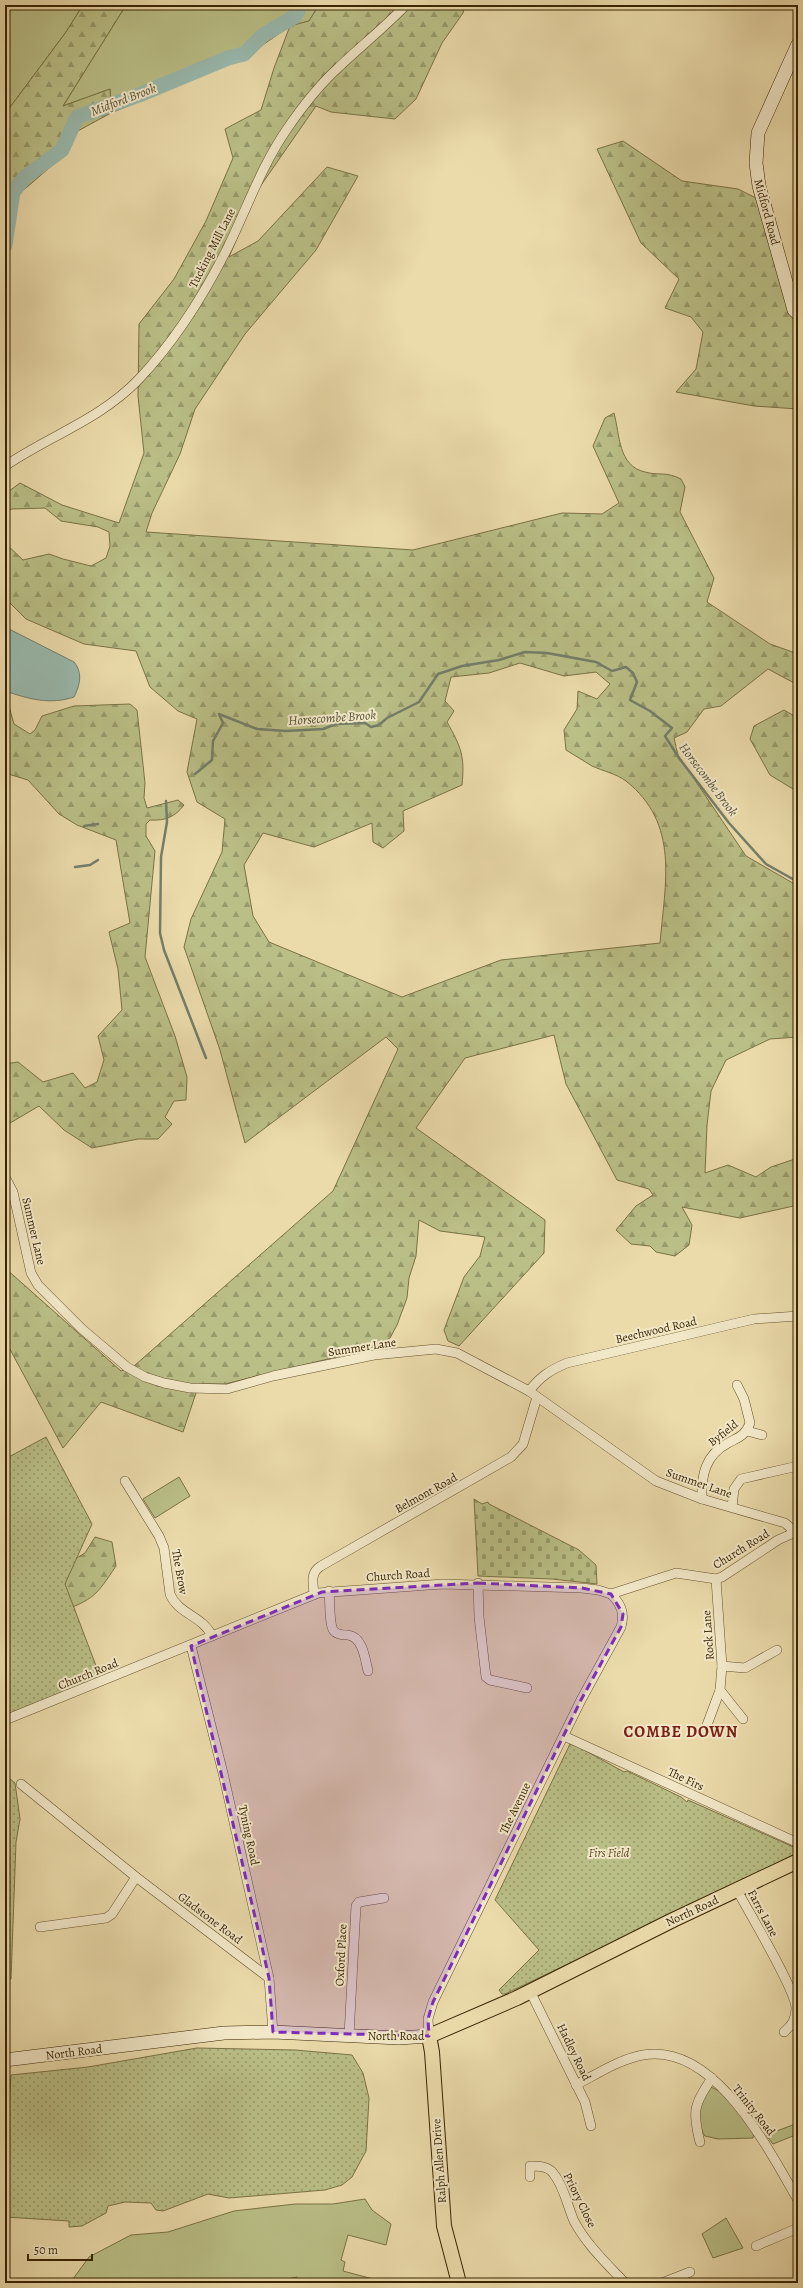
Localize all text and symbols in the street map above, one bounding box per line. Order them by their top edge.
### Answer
water label: Midford Brook [88,79,159,120]
street label: Midford Road [750,177,784,247]
street label: Tucking Mill Lane [185,205,239,291]
water label: Horsecombe Brook [288,706,377,729]
water label: Horsecombe Brook [675,739,742,820]
street label: Summer Lane [18,1196,50,1266]
street label: Beechwood Road [614,1313,699,1347]
street label: Summer Lane [327,1334,397,1360]
street label: Byfield [705,1416,742,1450]
street label: Summer Lane [664,1464,734,1502]
street label: Belmont Road [392,1469,461,1517]
street label: Church Road [710,1525,773,1573]
street label: The Brow [168,1548,192,1596]
street label: Church Road [366,1565,431,1585]
street label: Rock Lane [698,1609,718,1661]
street label: Church Road [55,1654,121,1693]
district label: COMBE DOWN [624,1721,738,1743]
street label: The Firs [665,1764,707,1794]
street label: The Avenue [496,1780,534,1836]
street label: Tyning Road [235,1803,263,1867]
park label: Firs Field [589,1845,630,1861]
street label: Farrs Lane [744,1887,782,1939]
street label: Gladstone Road [174,1888,246,1948]
street label: North Road [663,1892,722,1930]
street label: Oxford Place [331,1923,351,1987]
street label: Hadley Road [553,2021,595,2084]
street label: North Road [368,2028,425,2044]
street label: North Road [45,2041,104,2063]
street label: Trinity Road [729,2081,779,2139]
street label: Ralph Allen Drive [428,2118,450,2204]
street label: Priory Close [560,2170,600,2230]
scale bar [28,2236,92,2262]
text: 50 m [34,2242,58,2258]

